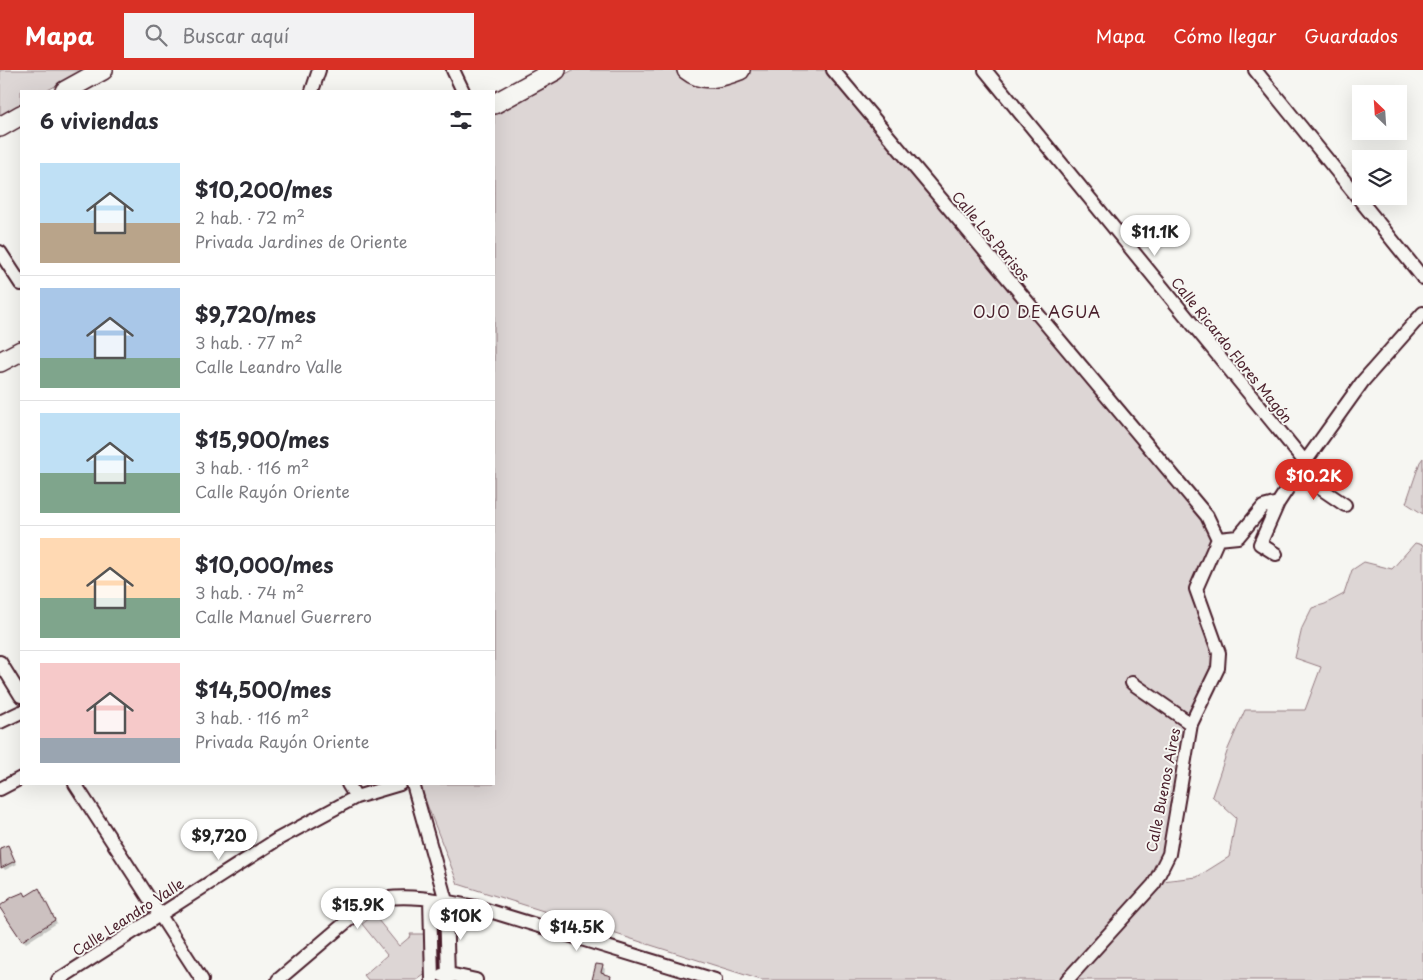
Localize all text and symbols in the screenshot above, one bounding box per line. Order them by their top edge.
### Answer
search box [124,13,474,58]
text: Mapa [25,17,94,53]
icon: search [142,21,170,49]
text: Buscar aquí [182,21,289,49]
text: Mapa [1096,22,1145,49]
text: Cómo llegar [1173,22,1276,49]
text: Guardados [1304,22,1398,49]
north arrow [1352,85,1408,140]
map controls [1352,85,1407,205]
text: 6 viviendas [40,104,159,136]
icon: filters [447,106,475,134]
button: layers [1352,150,1407,205]
text: $10,200/mes [195,173,333,205]
icon: home [80,183,140,243]
street label: Calle Los Parisos [947,187,1035,285]
text: 2 hab. · 72 m² [195,205,305,229]
pin: $11.1K [1114,214,1196,257]
text: $11.1K [1131,219,1179,243]
text: Privada Jardines de Oriente [195,229,408,253]
street label: Calle Ricardo Flores Magón [1166,273,1298,427]
text: $9,720/mes [195,298,316,330]
district label: OJO DE AGUA [973,299,1101,323]
icon: home [80,308,140,368]
text: 3 hab. · 77 m² [195,330,303,354]
text: Calle Leandro Valle [195,354,343,378]
text: $15,900/mes [195,423,329,455]
icon: home [80,433,140,493]
text: 3 hab. · 116 m² [195,455,309,479]
pin: $10.2K [1273,458,1355,501]
text: $10.2K [1286,463,1342,487]
text: Calle Rayón Oriente [195,479,350,503]
text: $10,000/mes [195,548,333,580]
icon: home [80,558,140,618]
text: 3 hab. · 74 m² [195,580,304,604]
text: Calle Manuel Guerrero [195,604,372,628]
text: $14,500/mes [195,673,331,705]
icon: home [80,683,140,743]
text: 3 hab. · 116 m² [195,705,309,729]
street label: Calle Buenos Aires [1141,726,1185,854]
text: Privada Rayón Oriente [195,729,369,753]
pin: $9,720 [178,818,260,861]
text: $9,720 [191,823,247,847]
street label: Calle Leandro Valle [68,873,188,961]
pin: $15.9K [317,888,399,930]
text: $15.9K [332,892,384,916]
pin: $10K [431,898,491,941]
text: $10K [440,903,482,927]
pin: $14.5K [536,910,618,952]
text: $14.5K [550,914,604,938]

